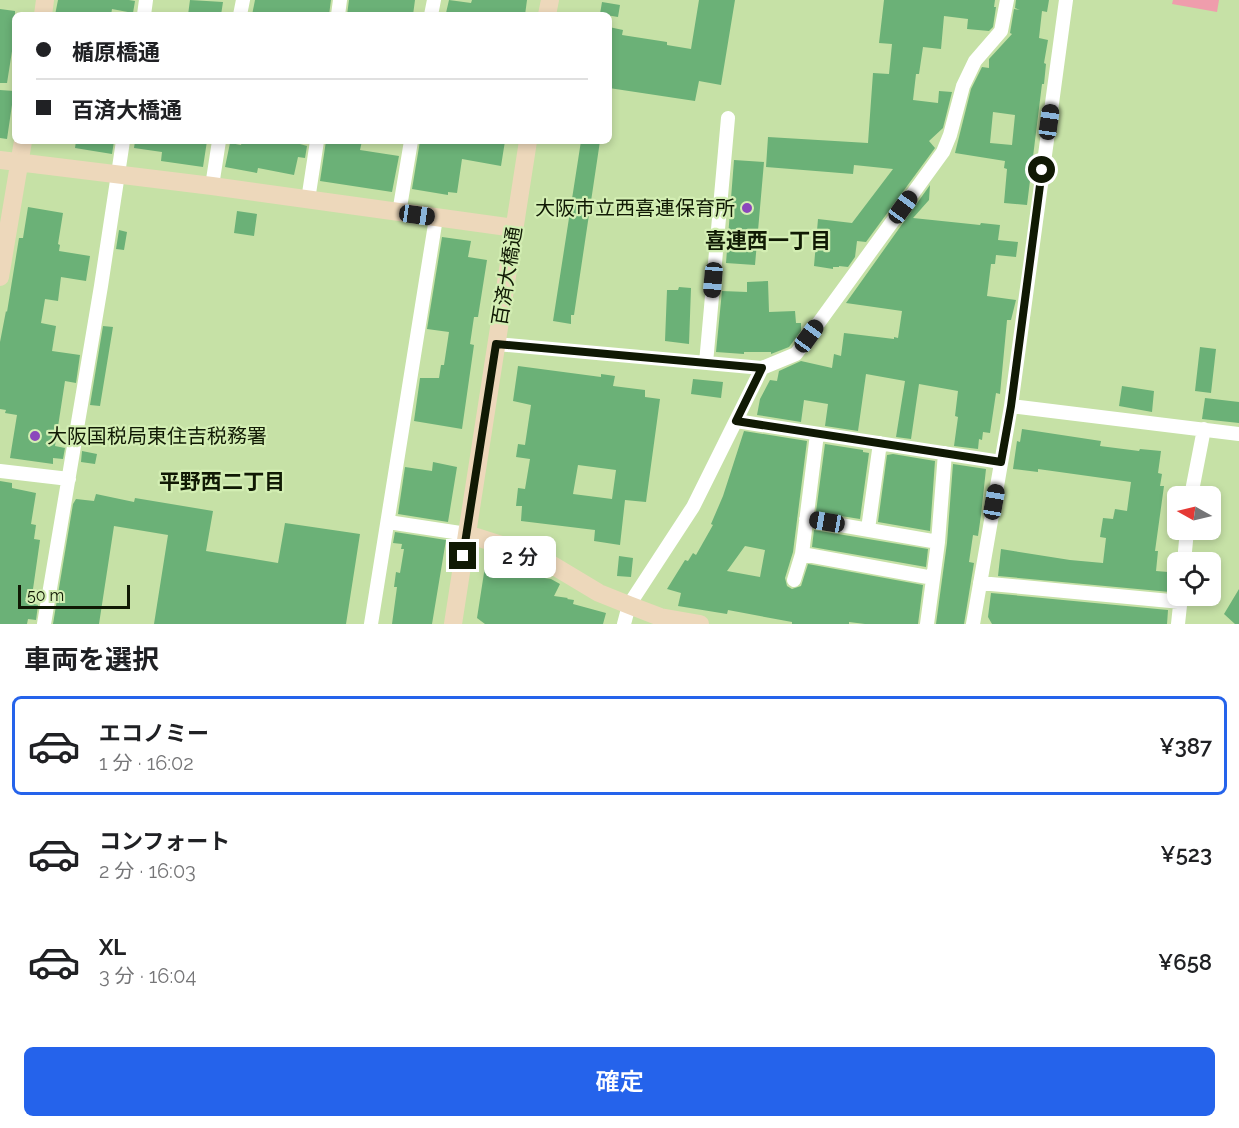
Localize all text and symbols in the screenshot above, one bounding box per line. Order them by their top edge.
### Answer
text: 楯原橋通 [72,39,160,65]
text: 百済大橋通 [72,97,182,123]
car [1038,103,1060,141]
route start [1028,156,1055,183]
car [885,187,921,227]
place label: 大阪市立西喜連保育所 [535,196,735,220]
marker: 大阪市立西喜連保育所 [740,201,754,215]
car [398,204,436,226]
street label: 百済大橋通 [487,225,527,327]
district label: 喜連西一丁目 [705,228,831,253]
car [702,261,724,299]
car [791,316,827,356]
place label: 大阪国税局東住吉税務署 [47,424,267,448]
marker: 大阪国税局東住吉税務署 [28,429,42,443]
district label: 平野西二丁目 [159,469,285,494]
car [982,483,1006,521]
north arrow [1167,486,1221,540]
map controls [1167,486,1221,606]
car [808,510,846,534]
callout: 2 分 [484,535,556,577]
route end [449,542,476,569]
text: 2 分 [502,545,538,569]
button: locate [1167,552,1221,606]
scale bar [18,582,130,610]
text: 50 m [27,586,64,605]
text: 車両を選択 [24,644,159,675]
icon: car [27,719,81,773]
text: エコノミー [99,720,209,746]
text: ¥387 [1159,733,1212,759]
text: 1 分 · 16:02 [99,751,194,775]
icon: car [27,827,81,881]
text: コンフォート [99,828,230,854]
text: ¥523 [1160,841,1212,867]
text: 2 分 · 16:03 [99,859,196,883]
text: XL [99,934,126,960]
icon: car [27,935,81,989]
text: ¥658 [1158,949,1212,975]
text: 3 分 · 16:04 [99,964,196,988]
button: 確定 [24,1047,1215,1116]

